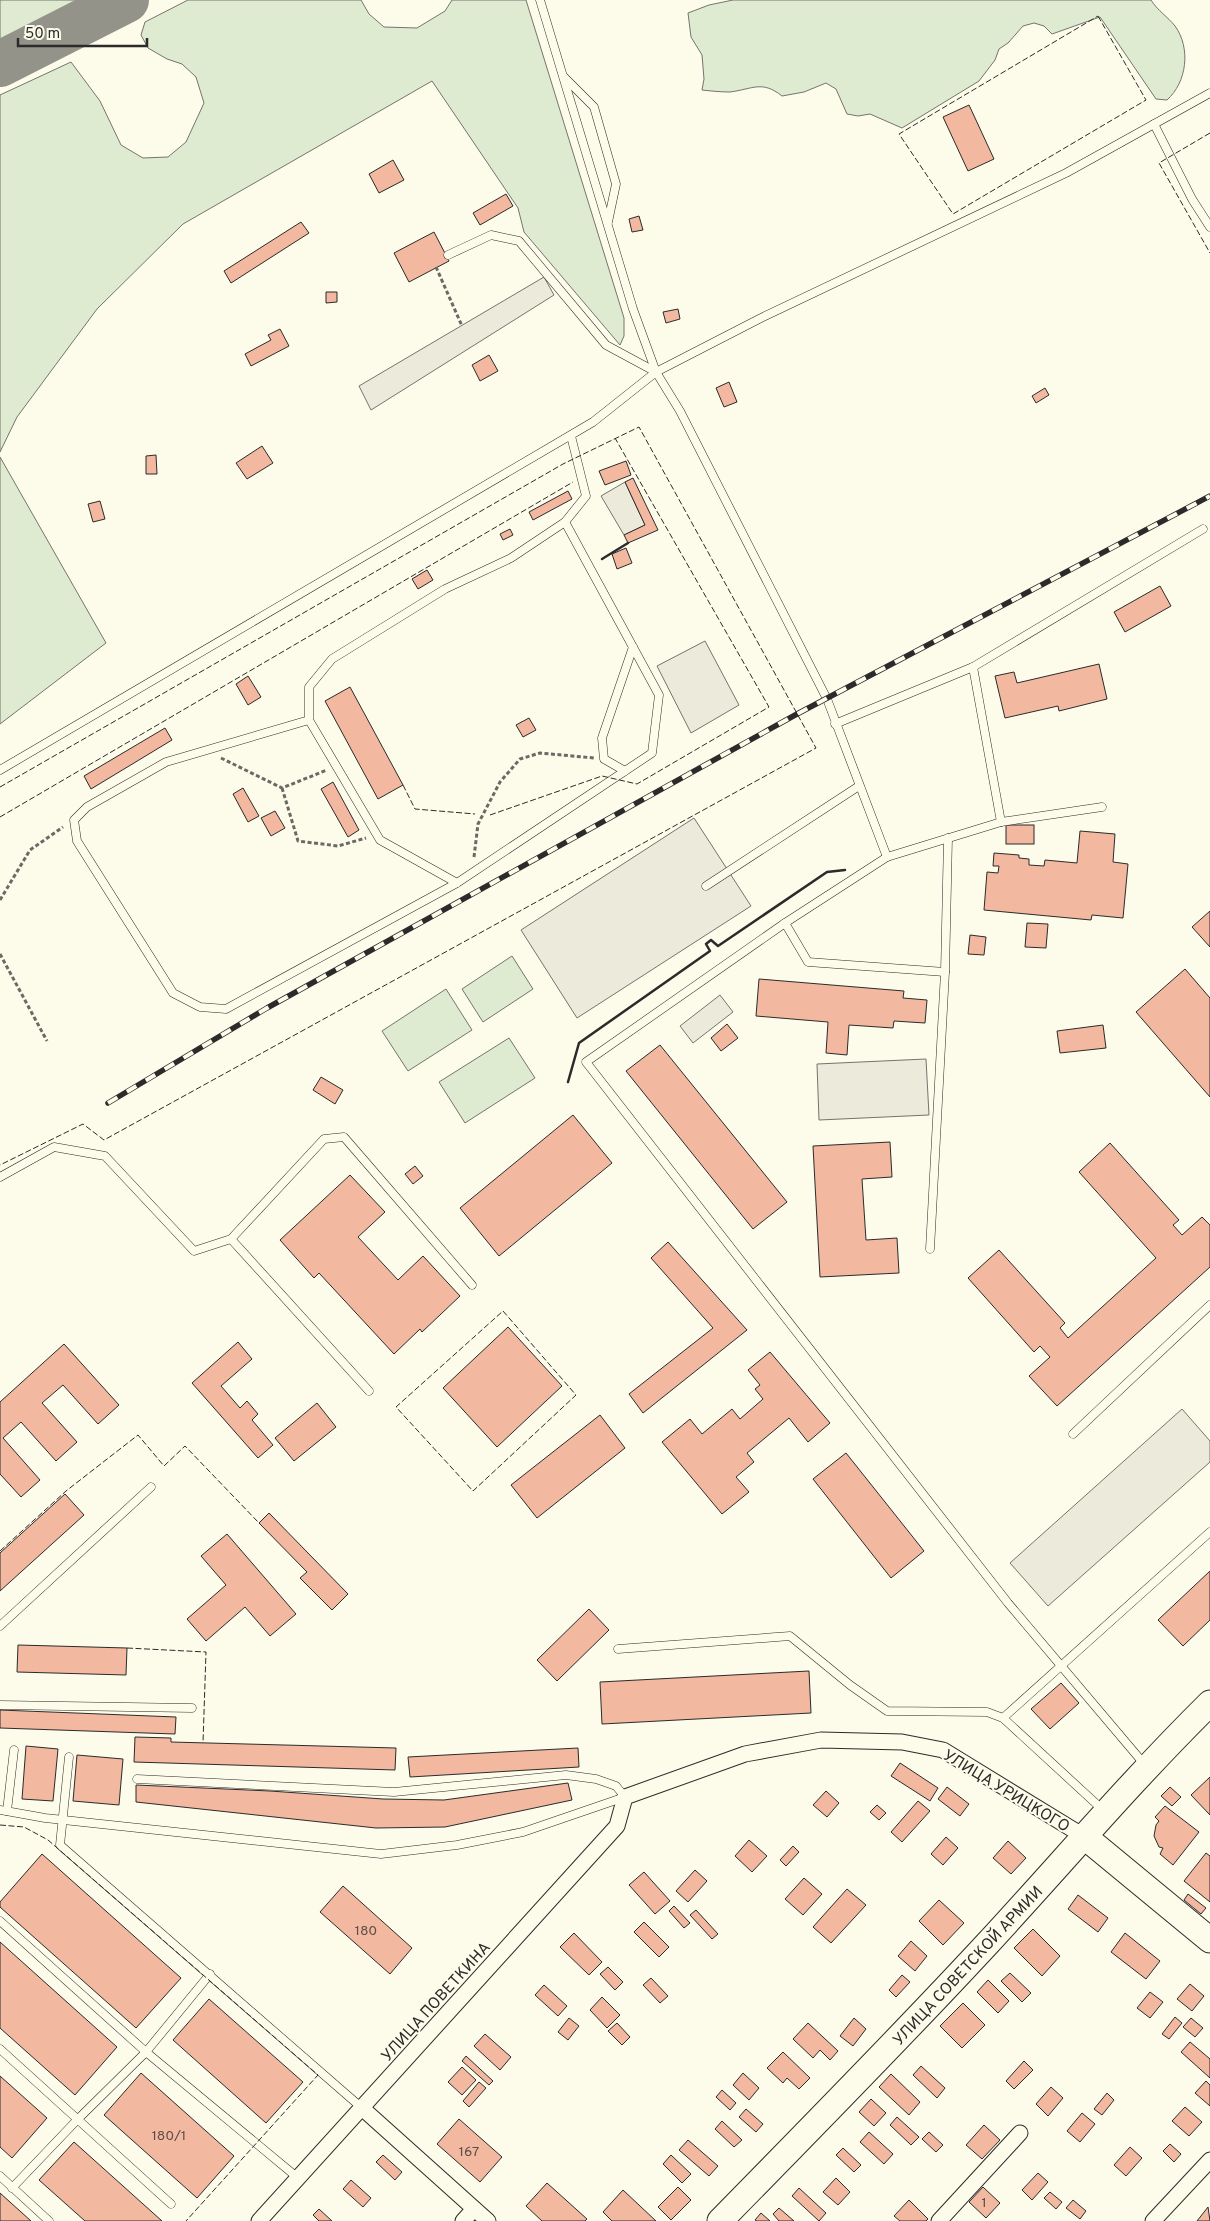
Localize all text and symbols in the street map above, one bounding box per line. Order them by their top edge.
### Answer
scale bar [18,15,146,47]
text: 50 m [25,25,60,44]
street label: УЛИЦА УРИЦКОГО [939,1746,1073,1837]
street label: УЛИЦА СОВЕТСКОЙ АРМИИ [888,1881,1048,2050]
house number: 180 [355,1923,377,1940]
street label: УЛИЦА ПОВЕТКИНА [378,1938,496,2066]
house number: 180/1 [152,2128,186,2145]
house number: 167 [459,2144,479,2161]
house number: 1 [981,2195,987,2212]

